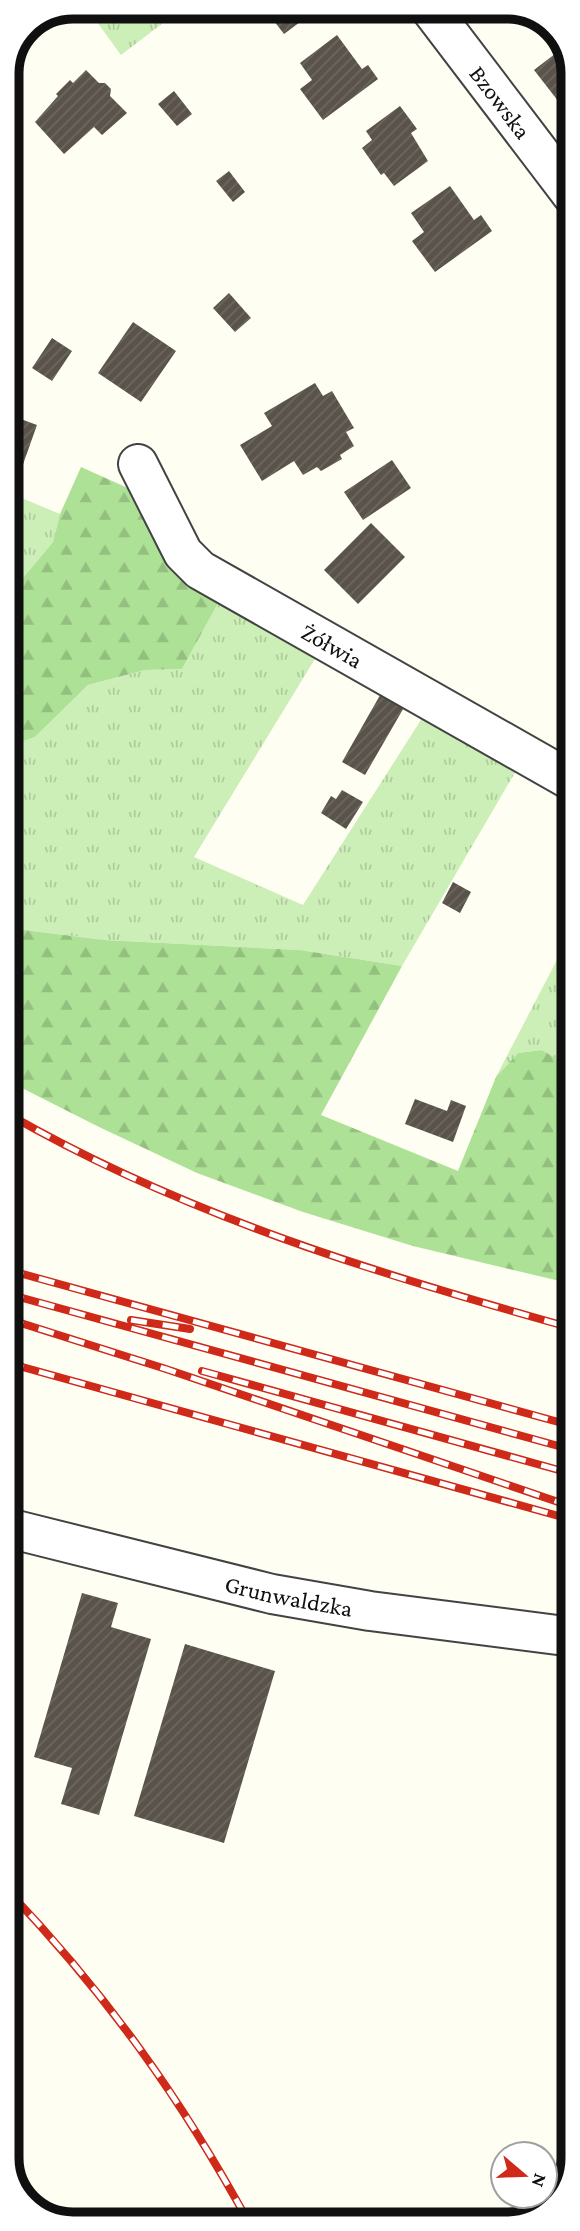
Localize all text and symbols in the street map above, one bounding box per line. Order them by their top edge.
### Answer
street label: Bzowska [465,60,537,144]
street label: Żółwia [297,617,368,673]
street label: Grunwaldzka [222,1569,355,1621]
north arrow [489,2140,559,2210]
text: N [528,2171,552,2190]

